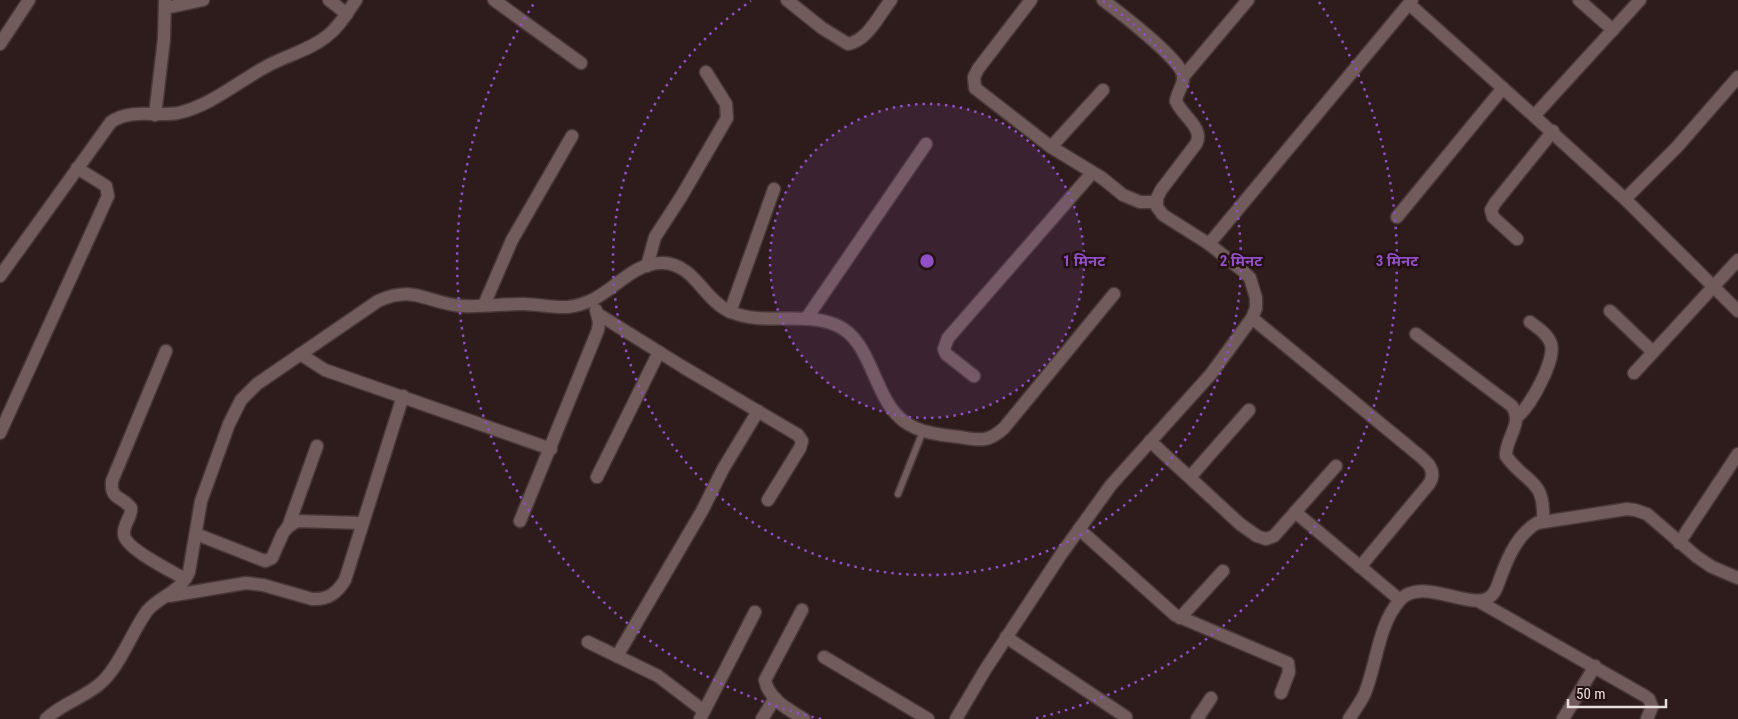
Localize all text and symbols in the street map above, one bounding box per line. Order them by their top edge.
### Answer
centre of rings [918,252,936,270]
text: 1 मिनट [1063,252,1106,270]
text: 2 मिनट [1220,252,1263,270]
text: 3 मिनट [1376,252,1419,270]
scale bar [1568,676,1666,708]
text: 50 m [1576,685,1606,703]

